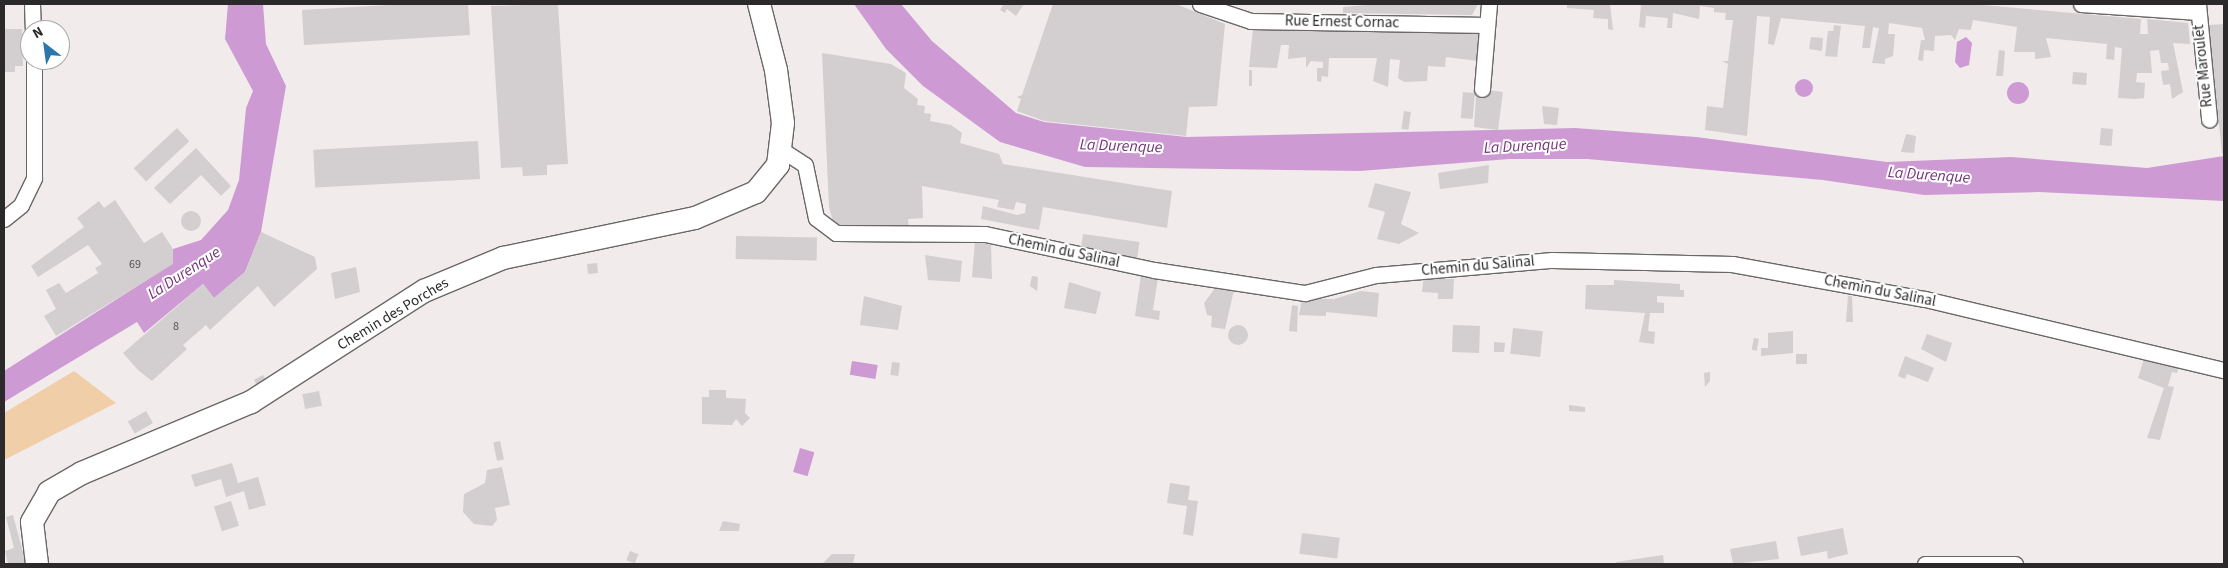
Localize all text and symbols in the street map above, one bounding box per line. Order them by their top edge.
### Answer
street label: Rue Ernest Cornac [1285,12,1399,32]
north arrow [20,20,70,70]
text: N [29,22,47,44]
street label: Rue Maroulet [2190,24,2216,108]
water label: La Durenque [1483,134,1567,158]
water label: La Durenque [1079,135,1163,157]
water label: La Durenque [1887,163,1971,187]
street label: Chemin du Salinal [1007,230,1121,272]
water label: La Durenque [144,242,224,304]
street label: Chemin du Salinal [1421,252,1535,280]
house number: 69 [129,258,141,272]
street label: Chemin du Salinal [1822,271,1938,311]
street label: Chemin des Porches [334,274,452,354]
house number: 8 [173,320,179,334]

